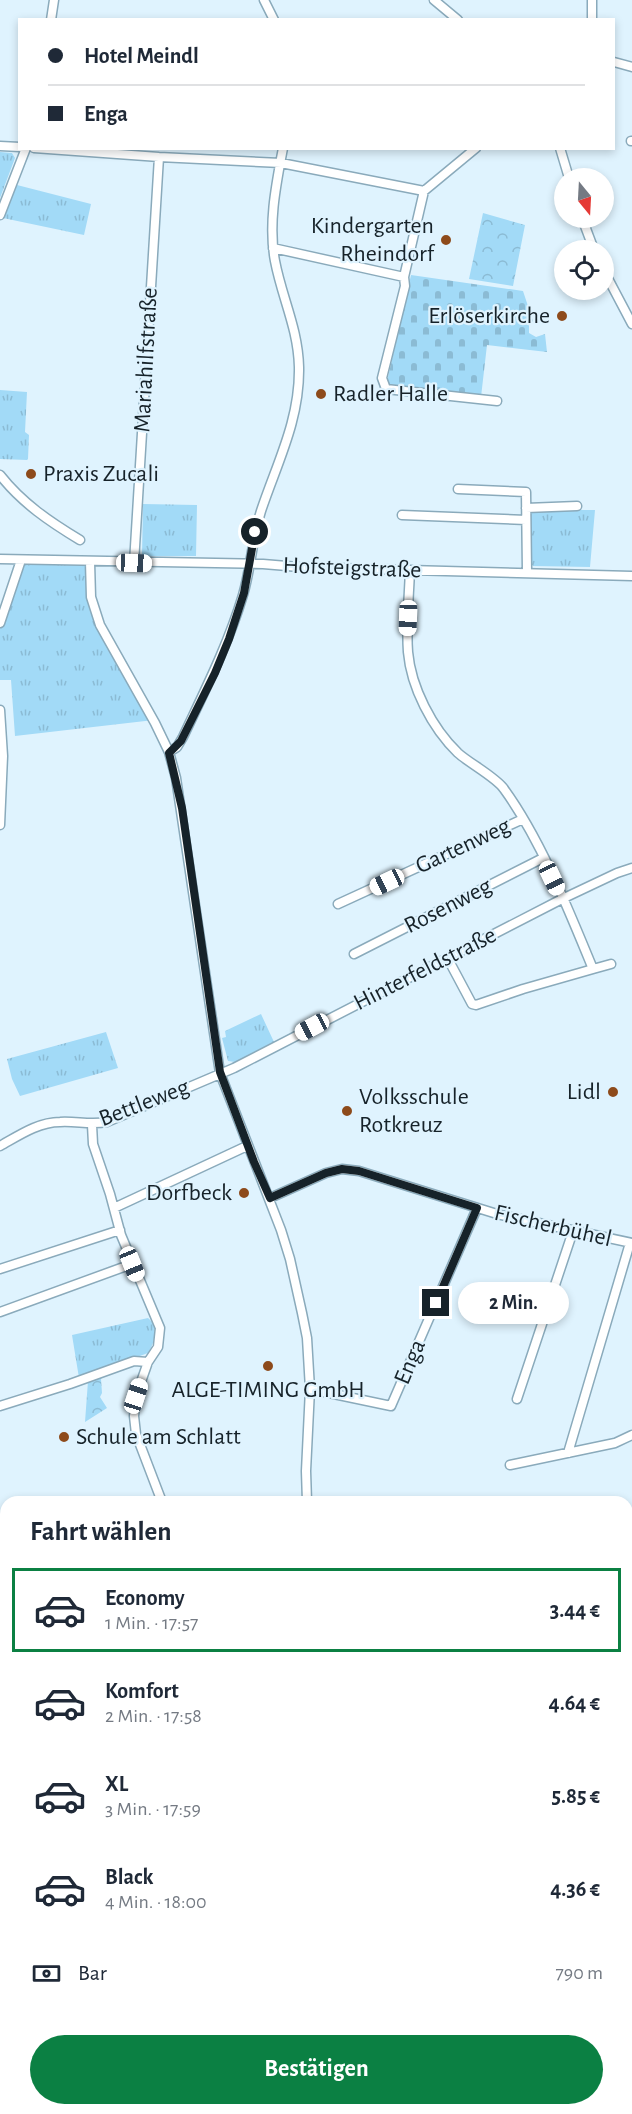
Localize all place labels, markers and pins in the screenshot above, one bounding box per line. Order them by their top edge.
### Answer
place label: Kindergarten Rheindorf [311,214,436,266]
marker: Kindergarten Rheindorf [439,233,453,247]
place label: Erlöserkirche [428,304,550,328]
marker: Erlöserkirche [555,309,569,323]
place label: Radler Halle [333,382,448,406]
marker: Radler Halle [314,387,328,401]
place label: Praxis Zucali [43,462,159,486]
marker: Praxis Zucali [24,467,38,481]
place label: Lidl [567,1080,601,1104]
place label: Volksschule Rotkreuz [359,1085,469,1137]
marker: Lidl [606,1085,620,1099]
marker: Volksschule Rotkreuz [340,1104,354,1118]
place label: Dorfbeck [146,1181,232,1205]
marker: Dorfbeck [237,1186,251,1200]
marker: ALGE-TIMING GmbH [261,1359,275,1373]
place label: ALGE-TIMING GmbH [171,1378,365,1402]
place label: Schule am Schlatt [76,1425,241,1449]
marker: Schule am Schlatt [57,1430,71,1444]

